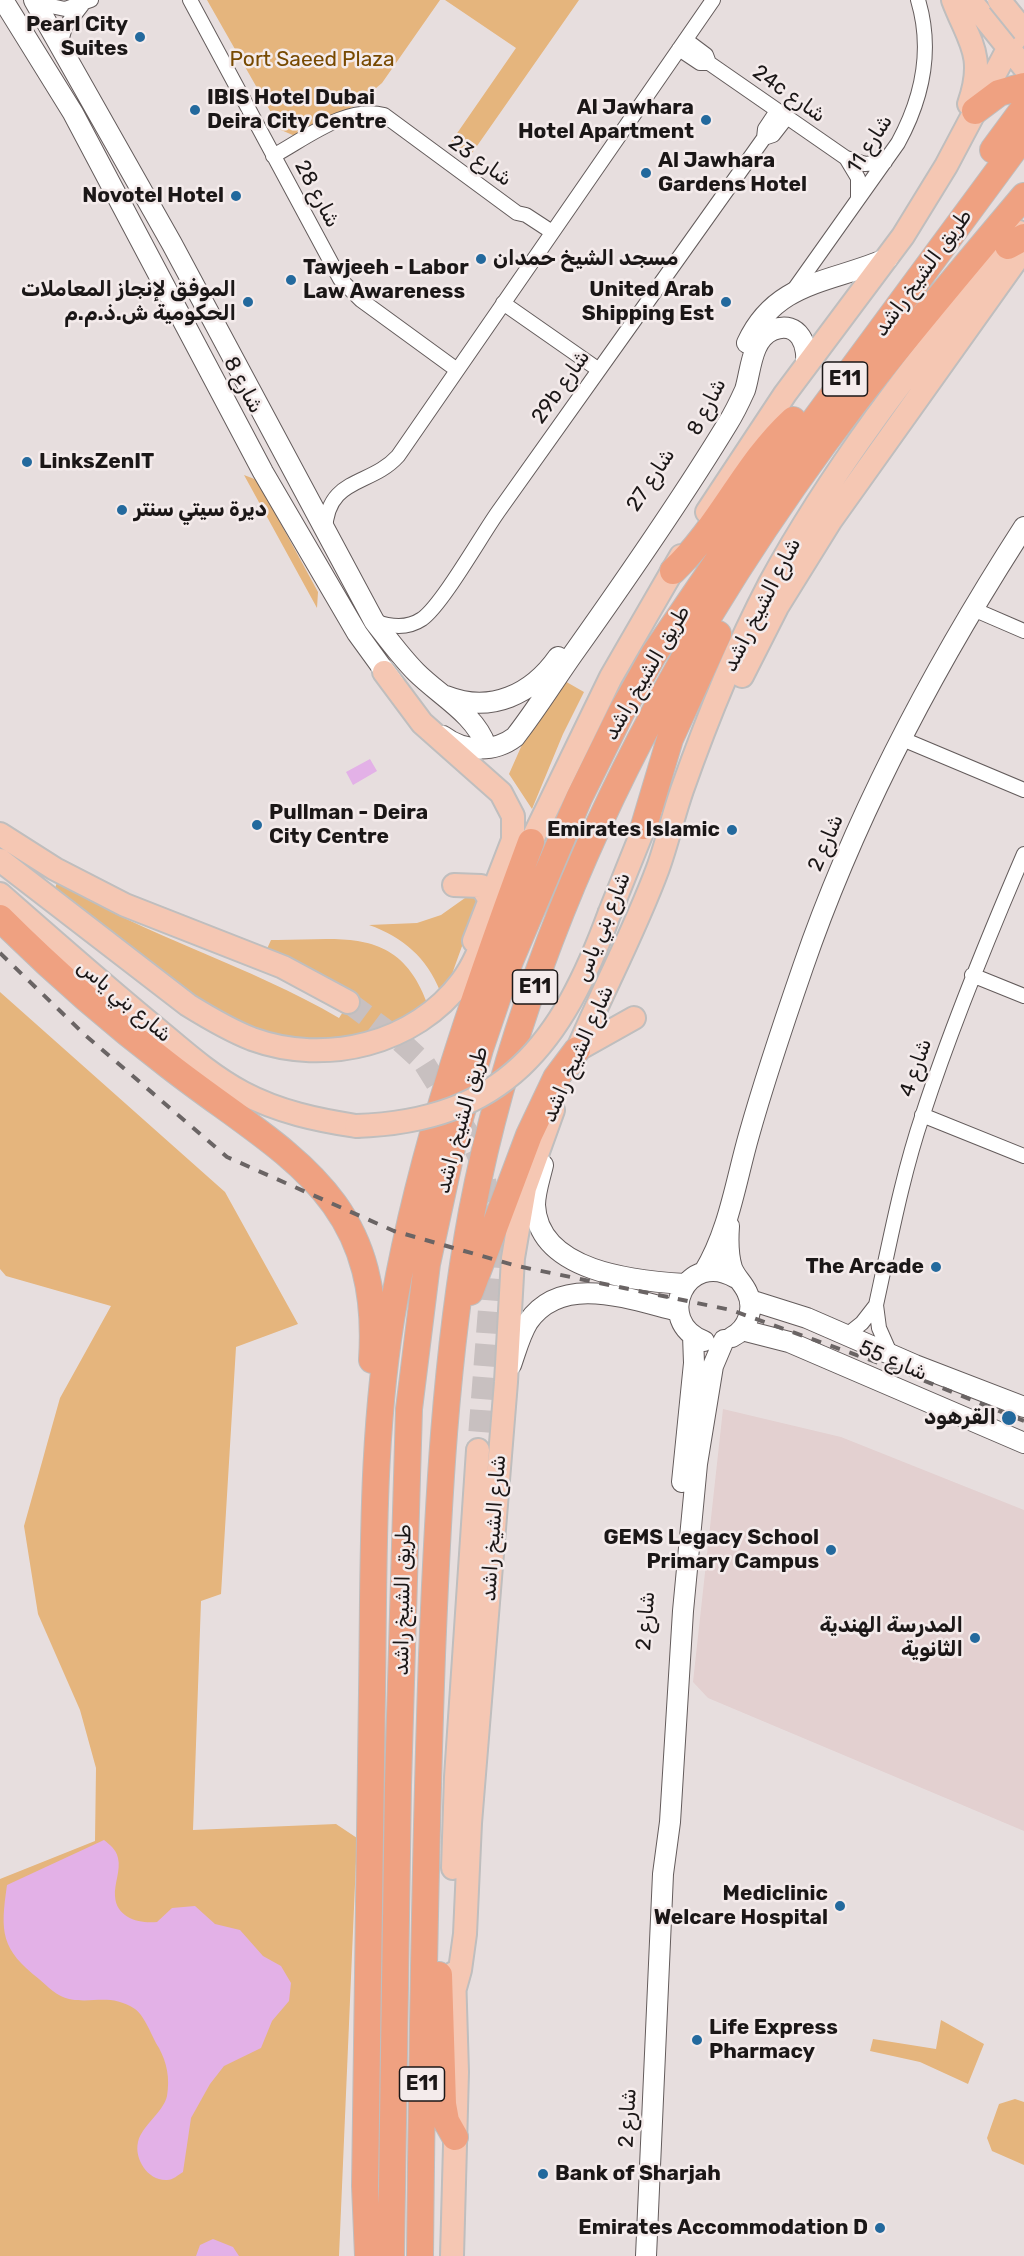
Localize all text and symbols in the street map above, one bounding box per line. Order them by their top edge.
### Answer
place label: Pearl City Suites [26,12,128,62]
marker: Pearl City Suites [133,30,147,44]
park label: Port Saeed Plaza [229,47,395,73]
street label: 24c شارع [747,60,831,128]
place label: IBIS Hotel Dubai Deira City Centre [207,85,387,135]
place label: Al Jawhara Hotel Apartment [518,95,694,145]
marker: IBIS Hotel Dubai Deira City Centre [188,103,202,117]
street label: شارع 11 [842,110,898,178]
marker: Al Jawhara Hotel Apartment [699,113,713,127]
street label: شارع 23 [443,130,517,192]
place label: Al Jawhara Gardens Hotel [658,148,807,198]
street label: شارع 28 [289,156,345,232]
marker: Al Jawhara Gardens Hotel [639,166,653,180]
place label: Novotel Hotel [82,183,224,209]
marker: Novotel Hotel [229,189,243,203]
street label: طريق الشيخ راشد [868,204,978,342]
place label: مسجد الشيخ حمدان [493,246,679,272]
marker: مسجد الشيخ حمدان [474,252,488,266]
place label: Tawjeeh - Labor Law Awareness [303,255,469,305]
marker: Tawjeeh - Labor Law Awareness [284,273,298,287]
place label: الموفق لإنجاز المعاملات الحكومية ش.ذ.م.م [21,277,236,327]
place label: United Arab Shipping Est [582,277,714,327]
marker: الموفق لإنجاز المعاملات الحكومية ش.ذ.م.م [241,295,255,309]
marker: United Arab Shipping Est [719,295,733,309]
street label: 29b شارع [527,345,595,429]
street label: شارع 8 [218,352,268,418]
road number: E11 [822,362,868,396]
street label: شارع 8 [682,374,732,440]
street label: شارع 27 [621,444,681,516]
place label: LinksZenIT [39,449,154,475]
marker: LinksZenIT [20,455,34,469]
place label: ديرة سيتي سنتر [134,497,267,523]
marker: ديرة سيتي سنتر [115,503,129,517]
street label: شارع الشيخ راشد [717,534,807,676]
street label: طريق الشيخ راشد [598,601,696,745]
place label: Pullman - Deira City Centre [269,800,428,850]
street label: شارع 2 [803,811,849,875]
place label: Emirates Islamic [547,817,720,843]
marker: Pullman - Deira City Centre [250,818,264,832]
marker: Emirates Islamic [725,823,739,837]
street label: شارع بني ياس [570,869,636,985]
street label: شارع بني ياس [72,954,176,1048]
road number: E11 [512,970,558,1004]
street label: شارع الشيخ راشد [537,982,619,1126]
street label: شارع 4 [894,1036,938,1100]
street label: طريق الشيخ راشد [430,1044,494,1196]
place label: The Arcade [806,1254,924,1280]
marker: The Arcade [929,1260,943,1274]
street label: شارع 55 [855,1335,931,1387]
place label: القرهود [924,1405,996,1431]
marker: القرهود [1000,1409,1018,1427]
street label: شارع الشيخ راشد [476,1454,512,1602]
street label: طريق الشيخ راشد [389,1524,417,1676]
place label: GEMS Legacy School Primary Campus [603,1525,819,1575]
marker: GEMS Legacy School Primary Campus [824,1543,838,1557]
street label: شارع 2 [631,1591,661,1651]
place label: المدرسة الهندية الثانوية [819,1613,963,1663]
marker: المدرسة الهندية الثانوية [968,1631,982,1645]
place label: Mediclinic Welcare Hospital [654,1881,828,1931]
marker: Mediclinic Welcare Hospital [833,1899,847,1913]
place label: Life Express Pharmacy [709,2015,838,2065]
marker: Life Express Pharmacy [690,2033,704,2047]
road number: E11 [400,2067,444,2101]
street label: شارع 2 [614,2088,642,2148]
place label: Bank of Sharjah [555,2161,721,2187]
marker: Bank of Sharjah [536,2167,550,2181]
place label: Emirates Accommodation D [578,2215,868,2241]
marker: Emirates Accommodation D [873,2221,887,2235]

